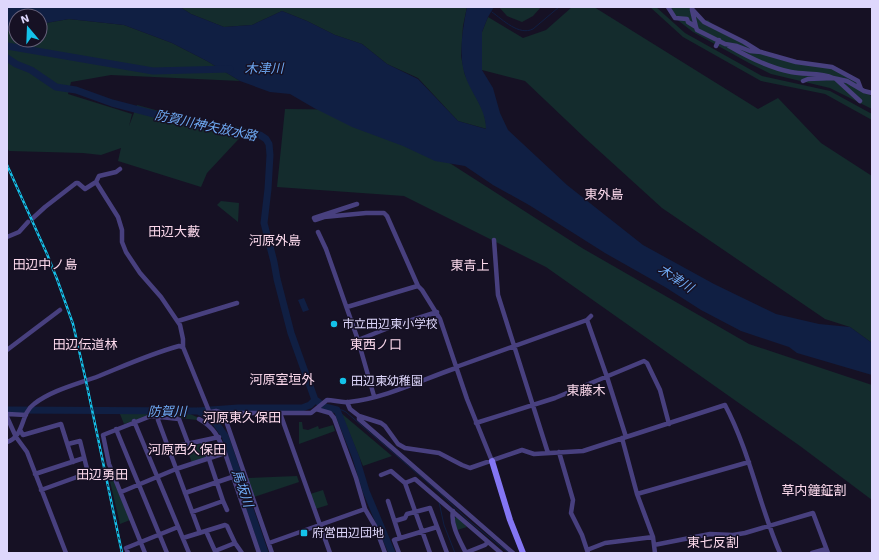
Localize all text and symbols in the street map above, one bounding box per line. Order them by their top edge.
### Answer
north arrow [8,8,48,48]
text: N [19,12,31,26]
water label: 木津川 [244,61,286,76]
water label: 防賀川神矢放水路 [153,107,259,144]
district label: 東外島 [584,187,624,202]
district label: 田辺大藪 [148,224,200,239]
district label: 河原外島 [249,233,301,248]
district label: 田辺中ノ島 [12,257,78,272]
district label: 東青上 [450,258,490,273]
water label: 木津川 [655,262,698,296]
place label: 市立田辺東小学校 [342,317,438,331]
marker: 市立田辺東小学校 [329,319,339,329]
district label: 田辺伝道林 [52,337,118,352]
district label: 東西ノ口 [350,337,402,352]
district label: 河原室垣外 [249,372,315,387]
place label: 田辺東幼稚園 [351,374,423,388]
marker: 田辺東幼稚園 [338,376,348,386]
district label: 東藤木 [566,383,606,398]
water label: 防賀川 [147,404,188,419]
district label: 河原東久保田 [203,410,281,425]
district label: 河原西久保田 [148,442,226,457]
district label: 田辺勇田 [76,467,128,482]
water label: 馬坂川 [229,467,257,511]
district label: 草内鐘鉦割 [781,483,847,498]
place label: 府営田辺団地 [312,526,384,540]
marker: 府営田辺団地 [299,528,309,538]
district label: 東七反割 [687,535,739,550]

